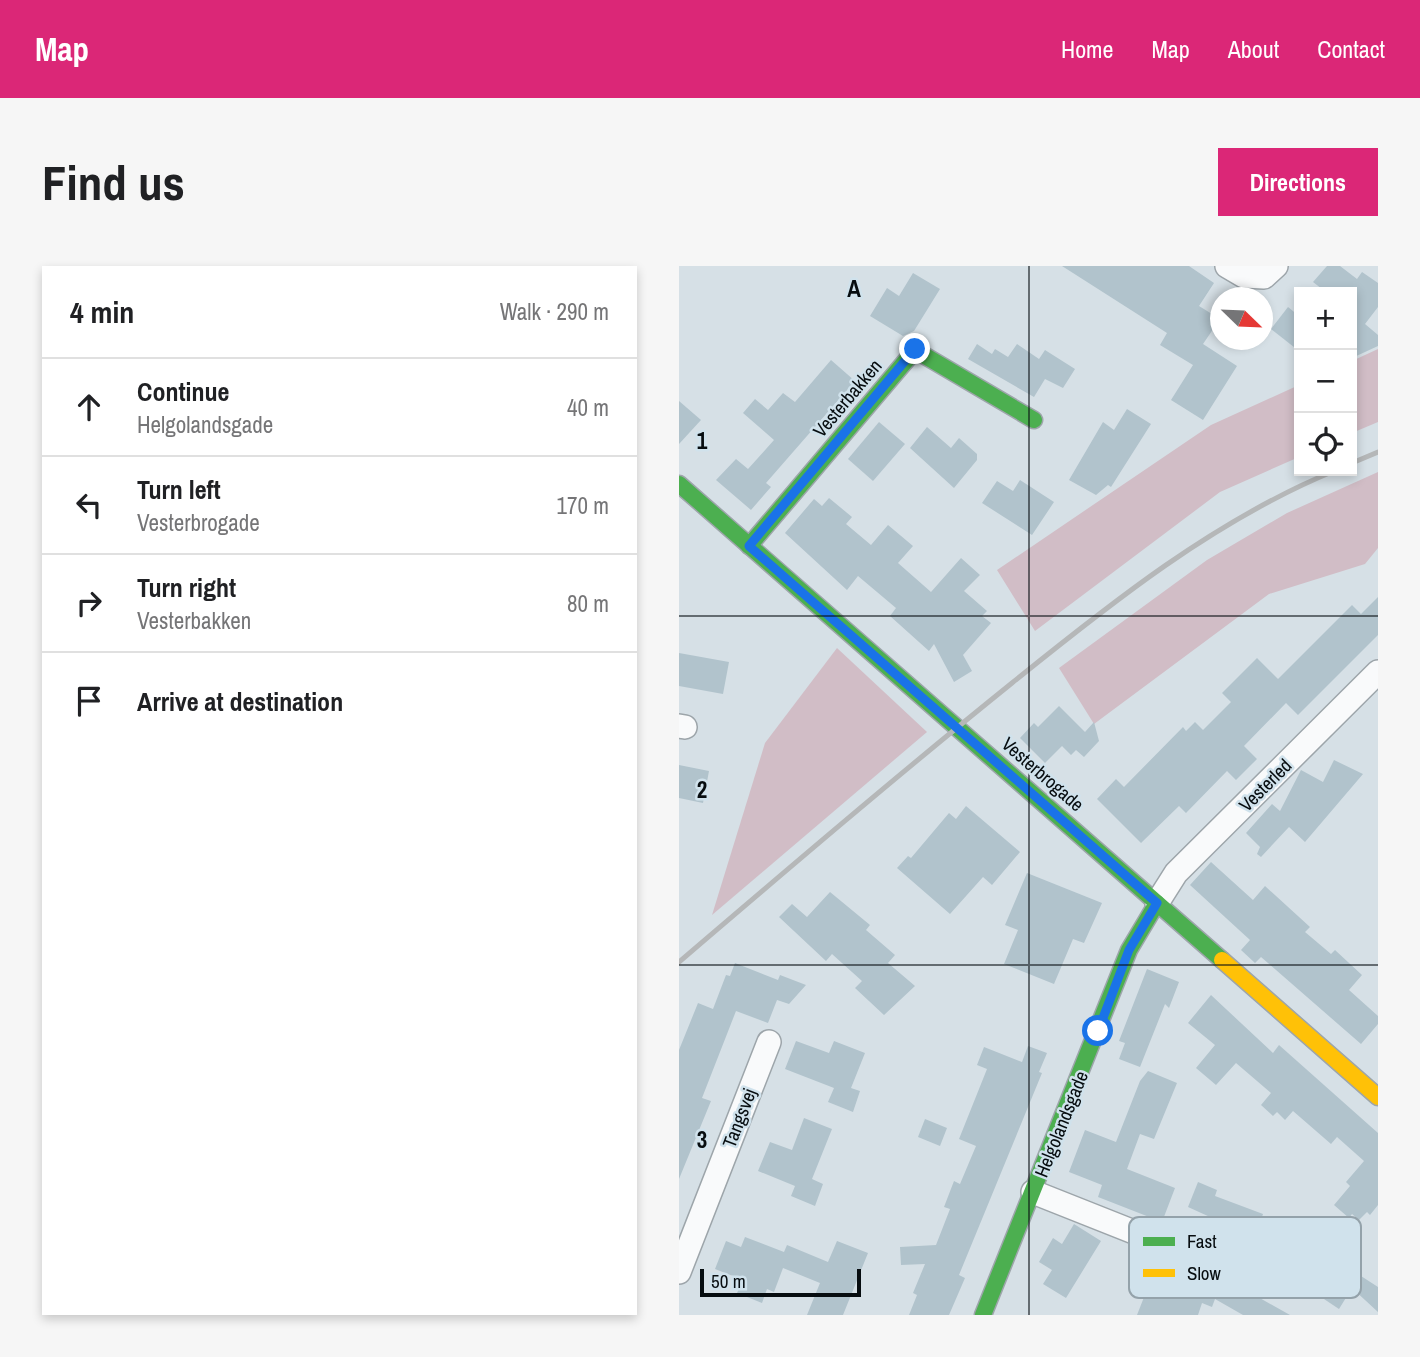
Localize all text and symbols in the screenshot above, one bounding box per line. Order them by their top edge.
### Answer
text: Map [35,27,89,71]
text: Home [1061,33,1113,65]
text: Map [1151,33,1190,65]
text: About [1228,33,1279,65]
text: Contact [1317,33,1385,65]
button: Directions [1218,148,1378,216]
text: Find us [42,149,185,215]
text: A [847,273,861,304]
north arrow [1210,287,1273,350]
map controls [1294,287,1357,476]
button: + [1294,287,1357,350]
text: 4 min [70,292,134,332]
text: Walk · 290 m [500,296,609,327]
route end [899,333,930,364]
button: − [1294,350,1357,413]
street label: Vesterbakken [807,353,887,443]
text: Continue [137,374,229,409]
icon: ahead [70,388,108,426]
text: 40 m [567,392,609,423]
text: Helgolandsgade [137,409,273,440]
button: locate [1294,413,1357,476]
text: 1 [697,425,708,456]
text: Turn left [137,472,221,507]
icon: left [70,486,108,524]
text: 170 m [557,490,609,521]
text: Vesterbrogade [137,507,260,538]
text: Turn right [137,570,236,605]
icon: right [70,584,108,622]
text: 80 m [567,588,609,619]
text: Vesterbakken [137,605,251,636]
icon: arrive [70,682,108,720]
text: Arrive at destination [137,684,343,719]
street label: Vesterbrogade [996,731,1090,817]
street label: Vesterled [1233,753,1297,817]
text: 2 [697,774,707,805]
route start [1082,1015,1113,1046]
street label: Helgolandsgade [1028,1067,1094,1181]
street label: Tangsvej [716,1084,762,1152]
text: 3 [697,1124,707,1155]
legend [1129,1217,1361,1298]
text: Fast [1187,1228,1217,1254]
text: Slow [1187,1260,1222,1286]
scale bar [700,1266,861,1298]
text: 50 m [711,1268,746,1294]

